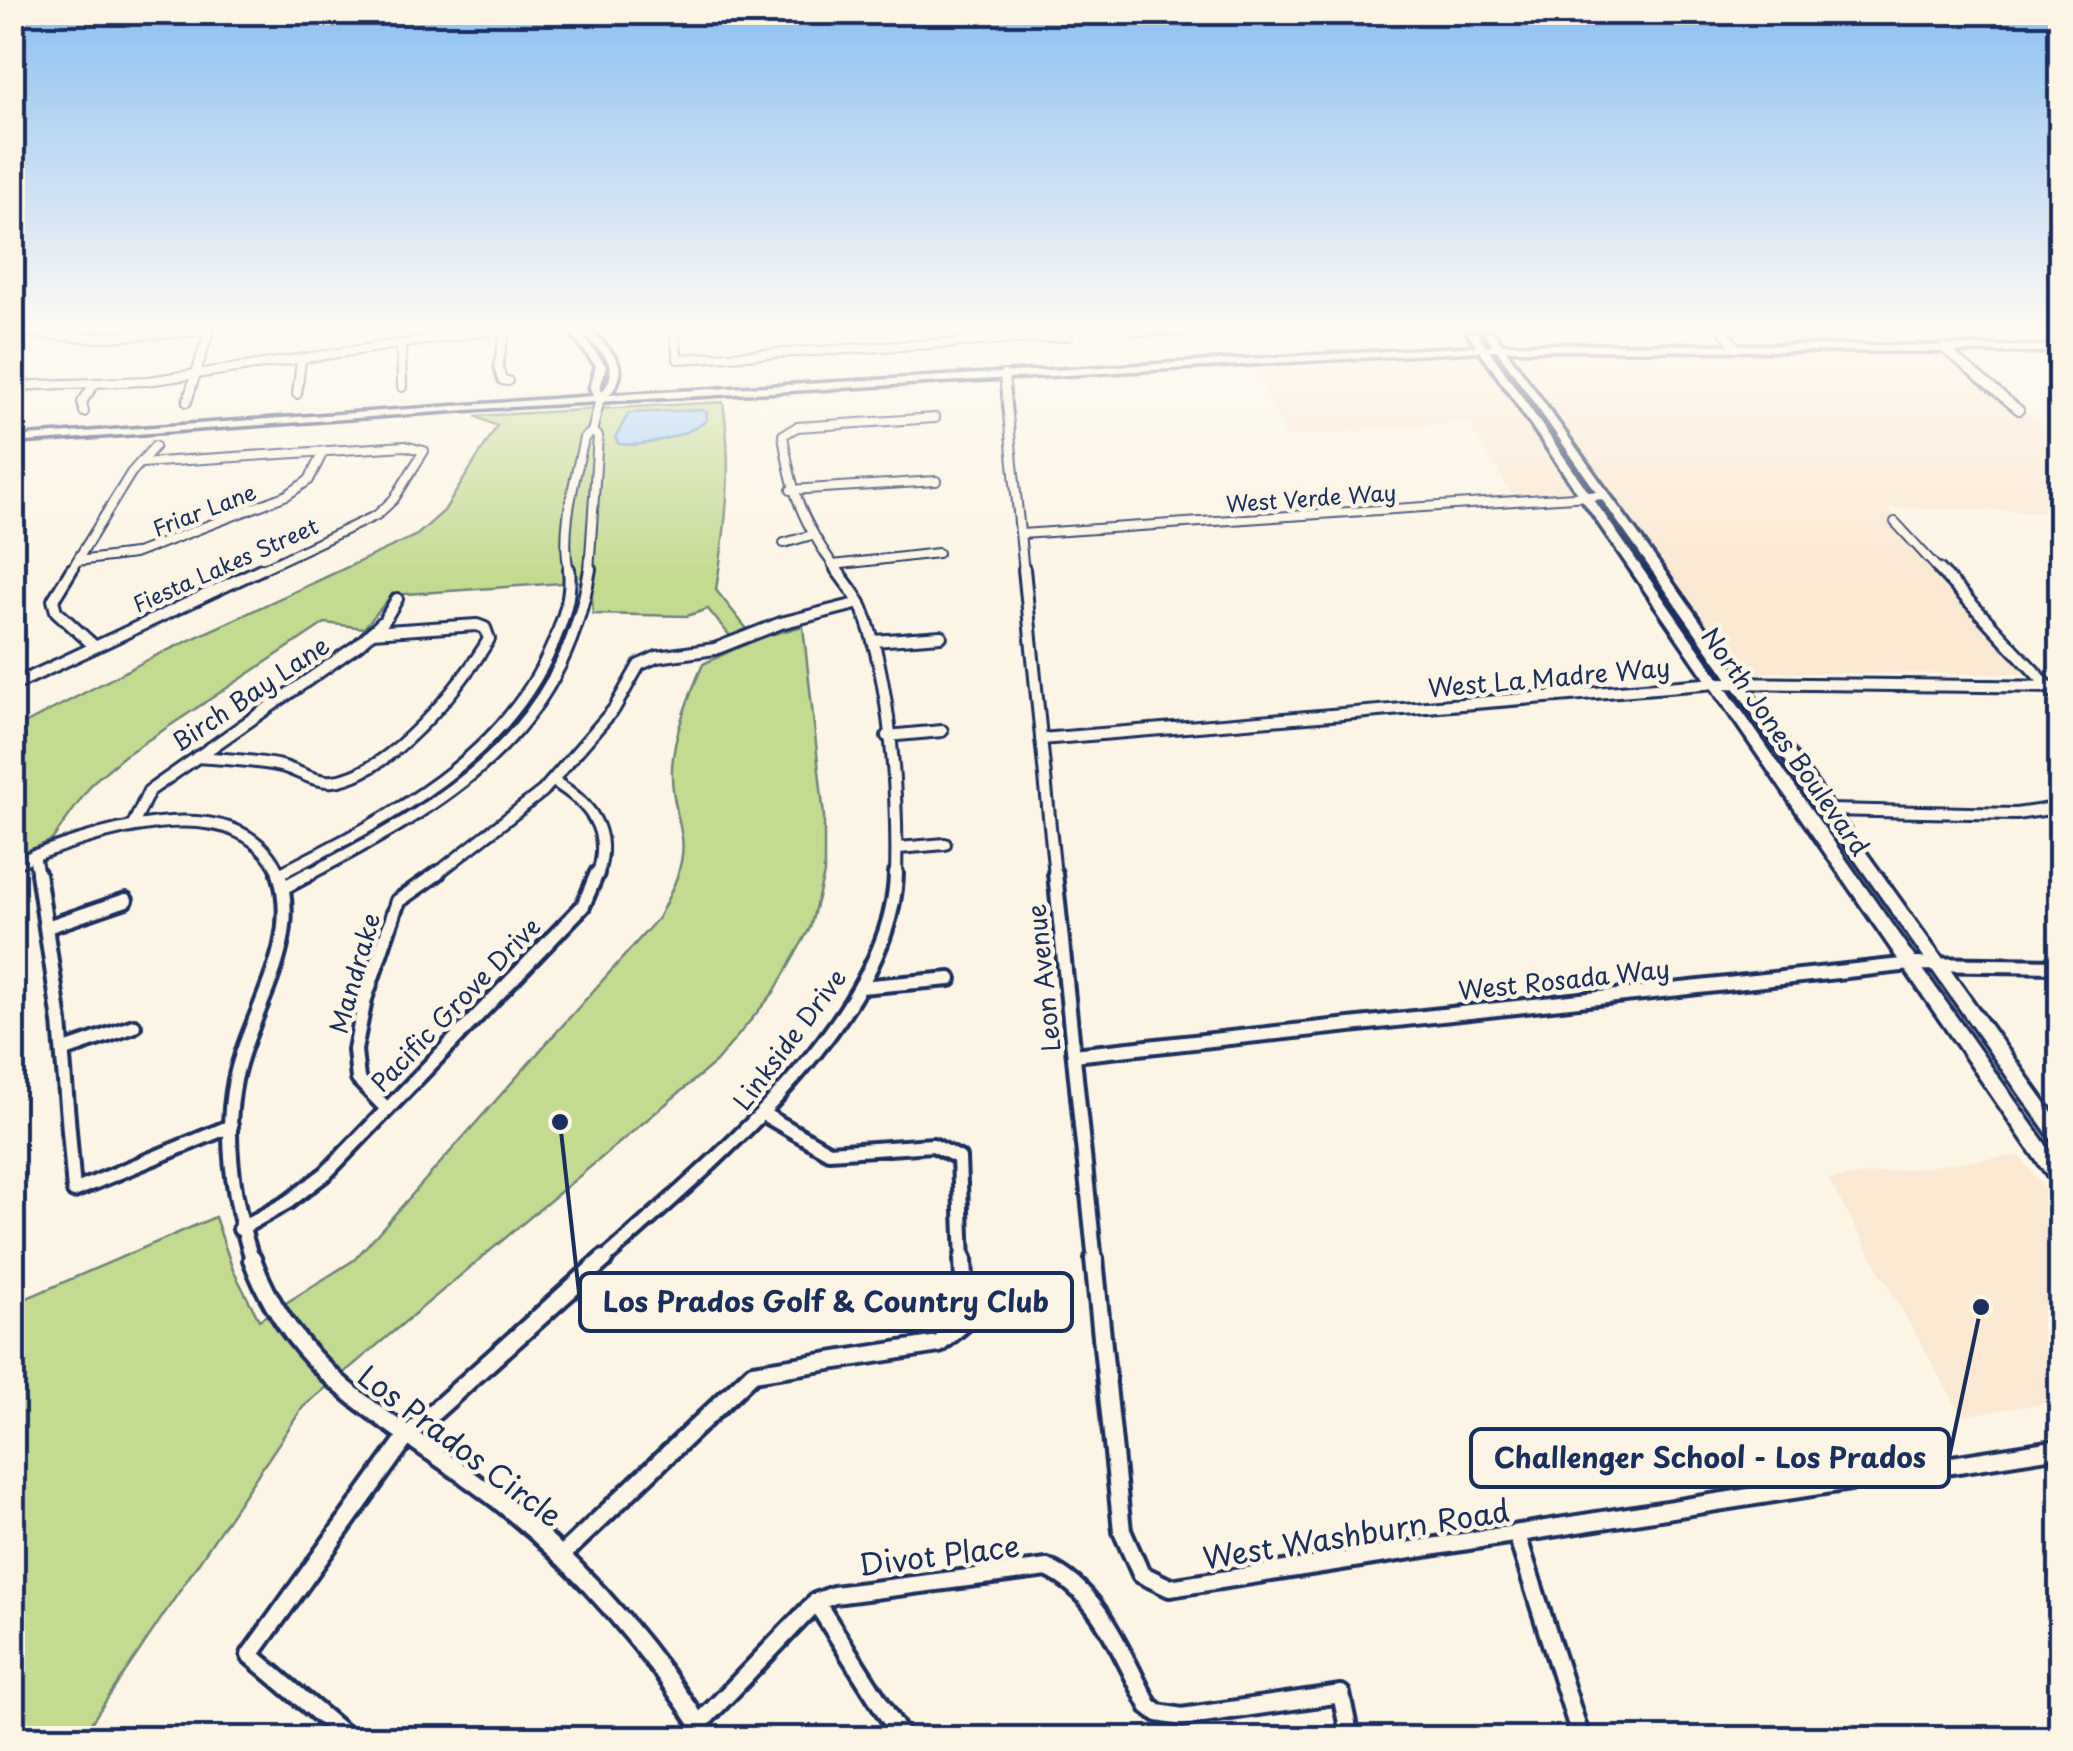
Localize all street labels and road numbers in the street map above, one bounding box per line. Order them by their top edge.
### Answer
street label: Friar Lane [147,474,261,544]
street label: West Verde Way [1225,475,1397,519]
street label: Fiesta Lakes Street [127,508,323,620]
street label: North Jones Boulevard [1693,619,1879,863]
street label: Birch Bay Lane [163,626,337,760]
street label: West La Madre Way [1426,647,1672,707]
street label: Leon Avenue [1016,902,1070,1054]
street label: Mandrake [319,908,389,1038]
street label: Pacific Grove Drive [361,908,549,1100]
street label: West Rosada Way [1456,949,1672,1009]
street label: Linkside Drive [723,960,855,1118]
street label: Los Prados Circle [349,1353,573,1537]
street label: West Washburn Road [1199,1487,1513,1579]
street label: Divot Place [856,1522,1022,1586]

